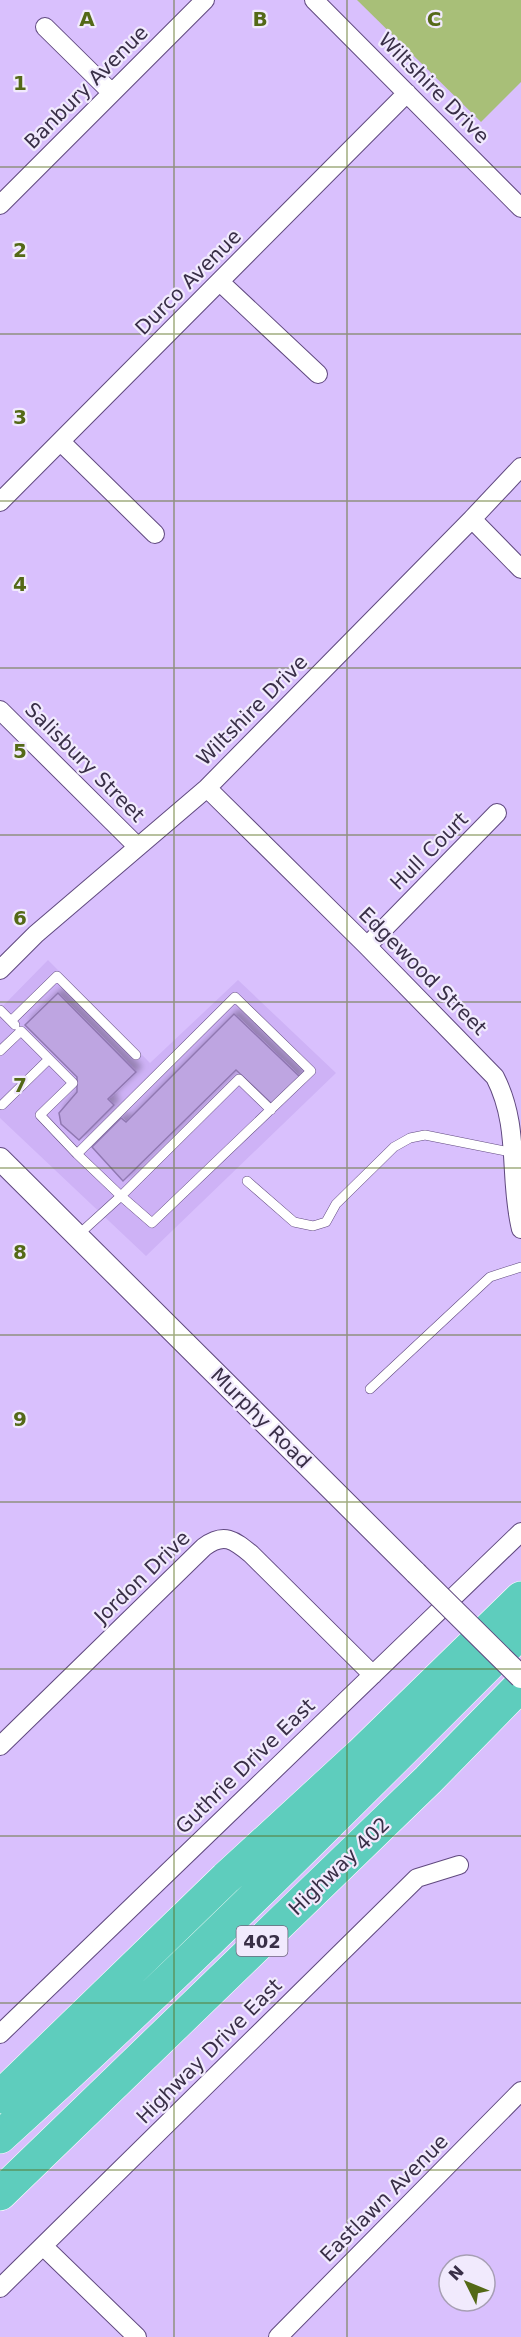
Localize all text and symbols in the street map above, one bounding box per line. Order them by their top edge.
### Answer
text: B [252,7,268,31]
text: C [427,7,441,31]
street label: Banbury Avenue [19,20,153,154]
street label: Wiltshire Drive [374,28,494,148]
text: 1 [13,71,27,95]
street label: Durco Avenue [130,224,246,340]
text: 2 [13,238,27,262]
text: 3 [13,405,27,429]
text: 4 [13,572,27,596]
street label: Wiltshire Drive [192,650,312,770]
street label: Salisbury Street [20,697,150,827]
text: 5 [13,739,27,763]
street label: Hull Court [385,807,473,895]
street label: Edgewood Street [354,902,492,1040]
text: 6 [13,906,27,930]
text: 7 [13,1073,27,1097]
text: 8 [13,1240,27,1264]
street label: Murphy Road [206,1363,316,1473]
text: 9 [13,1407,27,1431]
street label: Jordon Drive [88,1526,195,1630]
street label: Guthrie Drive East [170,1693,320,1839]
street label: Highway 402 [284,1812,394,1920]
road number: 402 [236,1926,288,1956]
street label: Highway Drive East [131,1973,287,2129]
street label: Eastlawn Avenue [315,2129,453,2267]
north arrow [437,2253,497,2313]
text: N [445,2262,468,2284]

